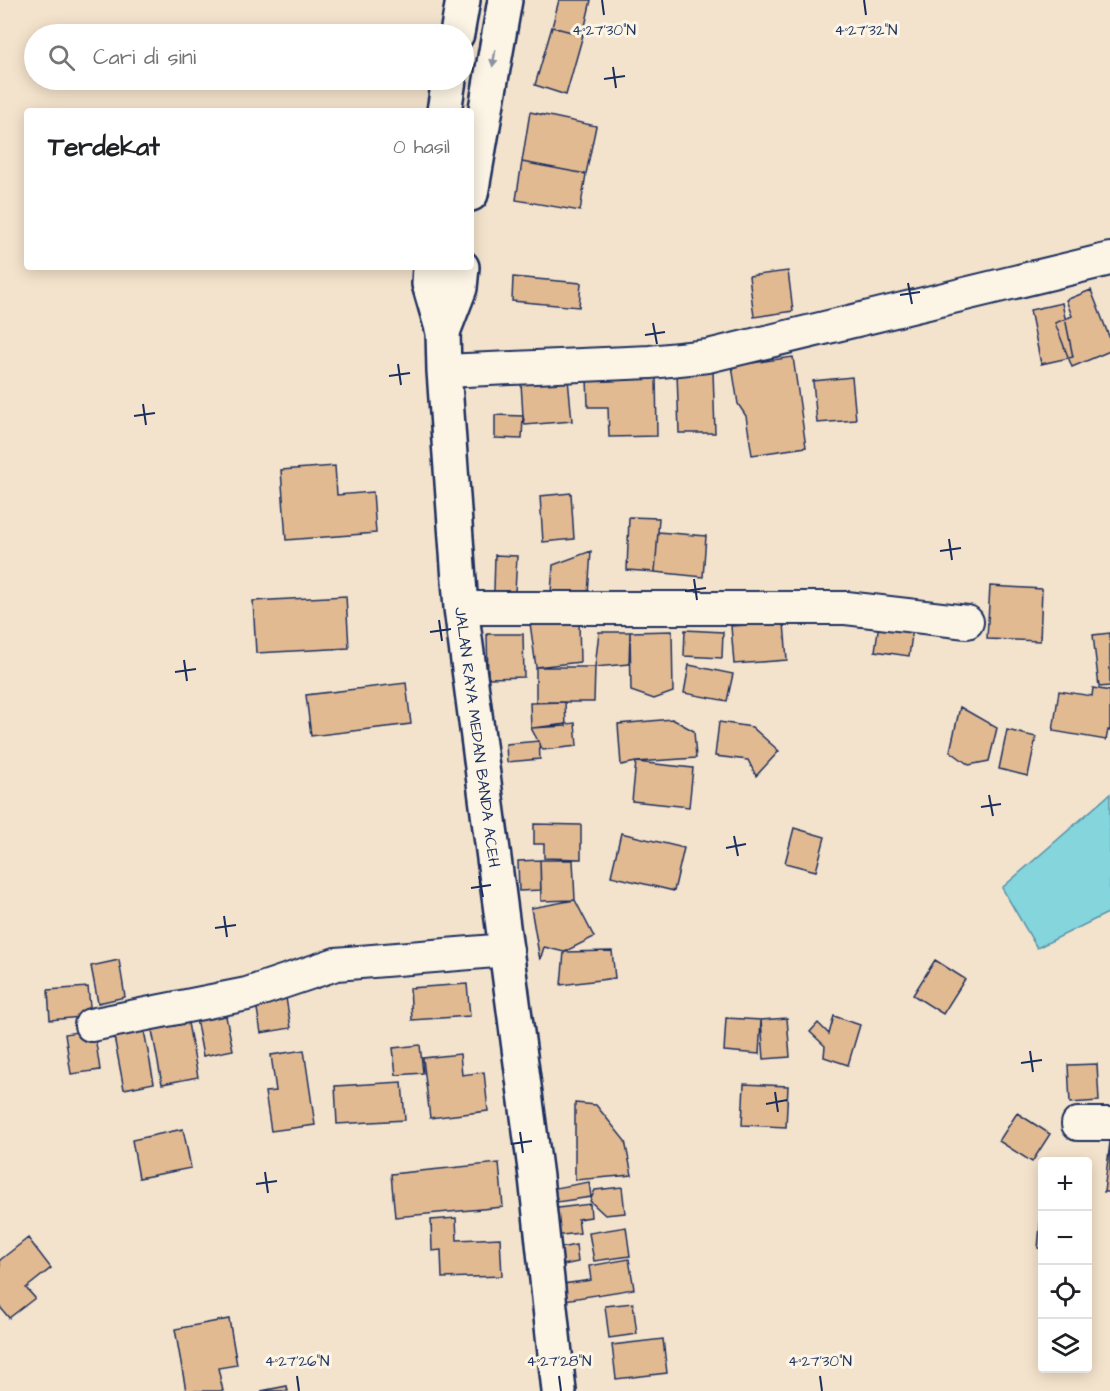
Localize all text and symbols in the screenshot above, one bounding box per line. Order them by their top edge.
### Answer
text: 4°27'30"N [572,20,636,41]
text: 4°27'32"N [835,20,897,41]
search box [24,24,474,90]
icon: search [45,41,78,74]
text: Cari di sini [93,42,196,73]
one-way arrow [490,48,499,67]
text: Terdekat [48,129,160,165]
text: 0 hasil [393,133,450,161]
street label: JALAN RAYA MEDAN BANDA ACEH [449,606,505,869]
map controls [1038,1157,1092,1373]
button: + [1038,1157,1092,1211]
button: − [1038,1211,1092,1265]
button: locate [1038,1265,1092,1319]
button: layers [1038,1319,1092,1373]
text: 4°27'26"N [265,1351,329,1372]
text: 4°27'28"N [526,1351,592,1372]
text: 4°27'30"N [788,1351,852,1372]

